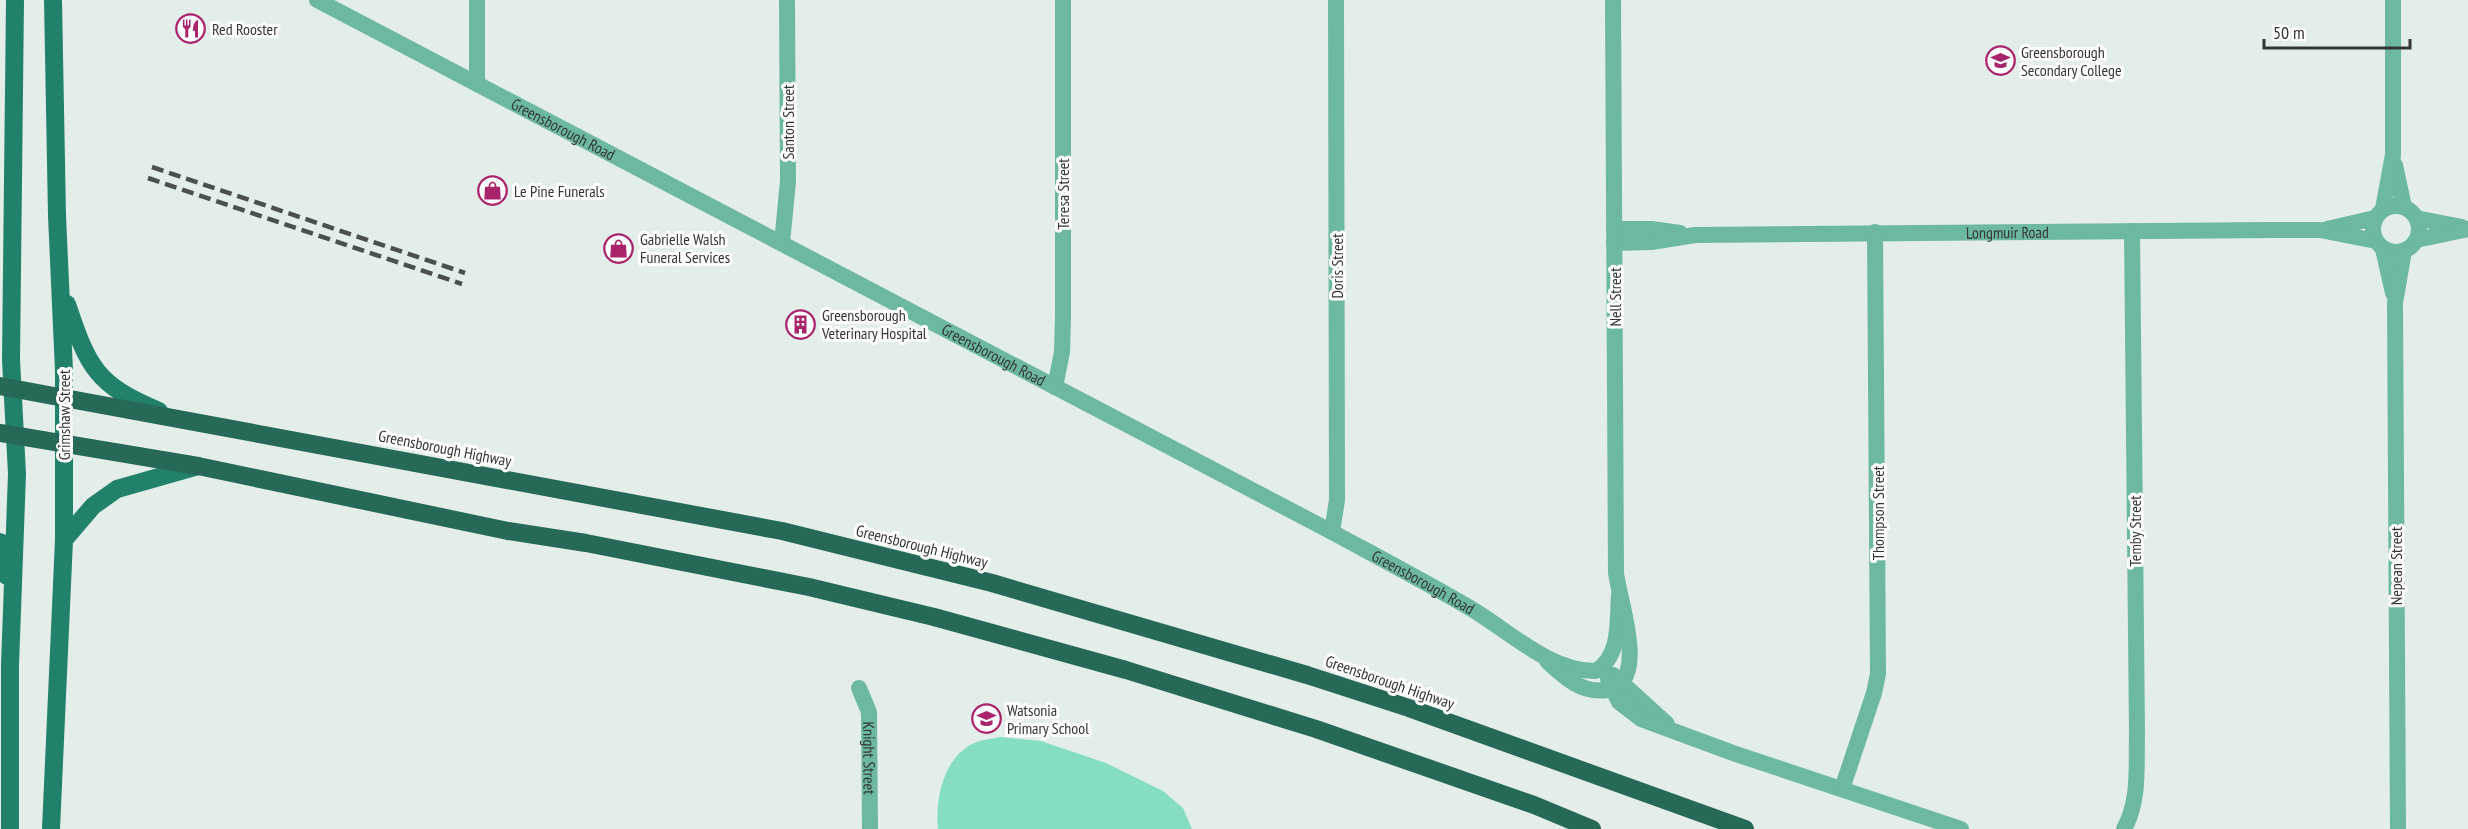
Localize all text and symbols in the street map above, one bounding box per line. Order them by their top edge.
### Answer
scale bar [2264,12,2410,50]
restaurant icon: Red Rooster [175,13,207,45]
place label: Red Rooster [212,19,278,39]
text: 50 m [2273,21,2305,44]
place label: Greensborough Secondary College [2021,42,2122,80]
school or university icon: Greensborough Secondary College [1984,45,2016,77]
street label: Santon Street [778,84,798,160]
street label: Greensborough Road [508,94,619,165]
street label: Teresa Street [1053,158,1073,230]
shop icon: Le Pine Funerals [477,175,509,207]
place label: Le Pine Funerals [514,181,605,201]
street label: Longmuir Road [1966,222,2049,243]
place label: Gabrielle Walsh Funeral Services [640,229,730,267]
shop icon: Gabrielle Walsh Funeral Services [603,232,635,264]
street label: Doris Street [1327,233,1347,299]
street label: Nell Street [1605,267,1625,327]
place label: Greensborough Veterinary Hospital [821,305,927,343]
building icon: Greensborough Veterinary Hospital [785,308,817,340]
street label: Greensborough Road [938,319,1049,390]
street label: Grimshaw Street [54,369,74,460]
street label: Greensborough Highway [377,425,513,471]
street label: Thompson Street [1868,465,1888,560]
street label: Temby Street [2125,495,2145,567]
street label: Greensborough Highway [854,520,990,572]
street label: Nepean Street [2386,526,2406,605]
street label: Greensborough Road [1368,545,1478,619]
street label: Greensborough Highway [1323,651,1457,713]
place label: Watsonia Primary School [1007,700,1089,738]
school or university icon: Watsonia Primary School [970,703,1002,735]
street label: Knight Street [859,721,880,795]

